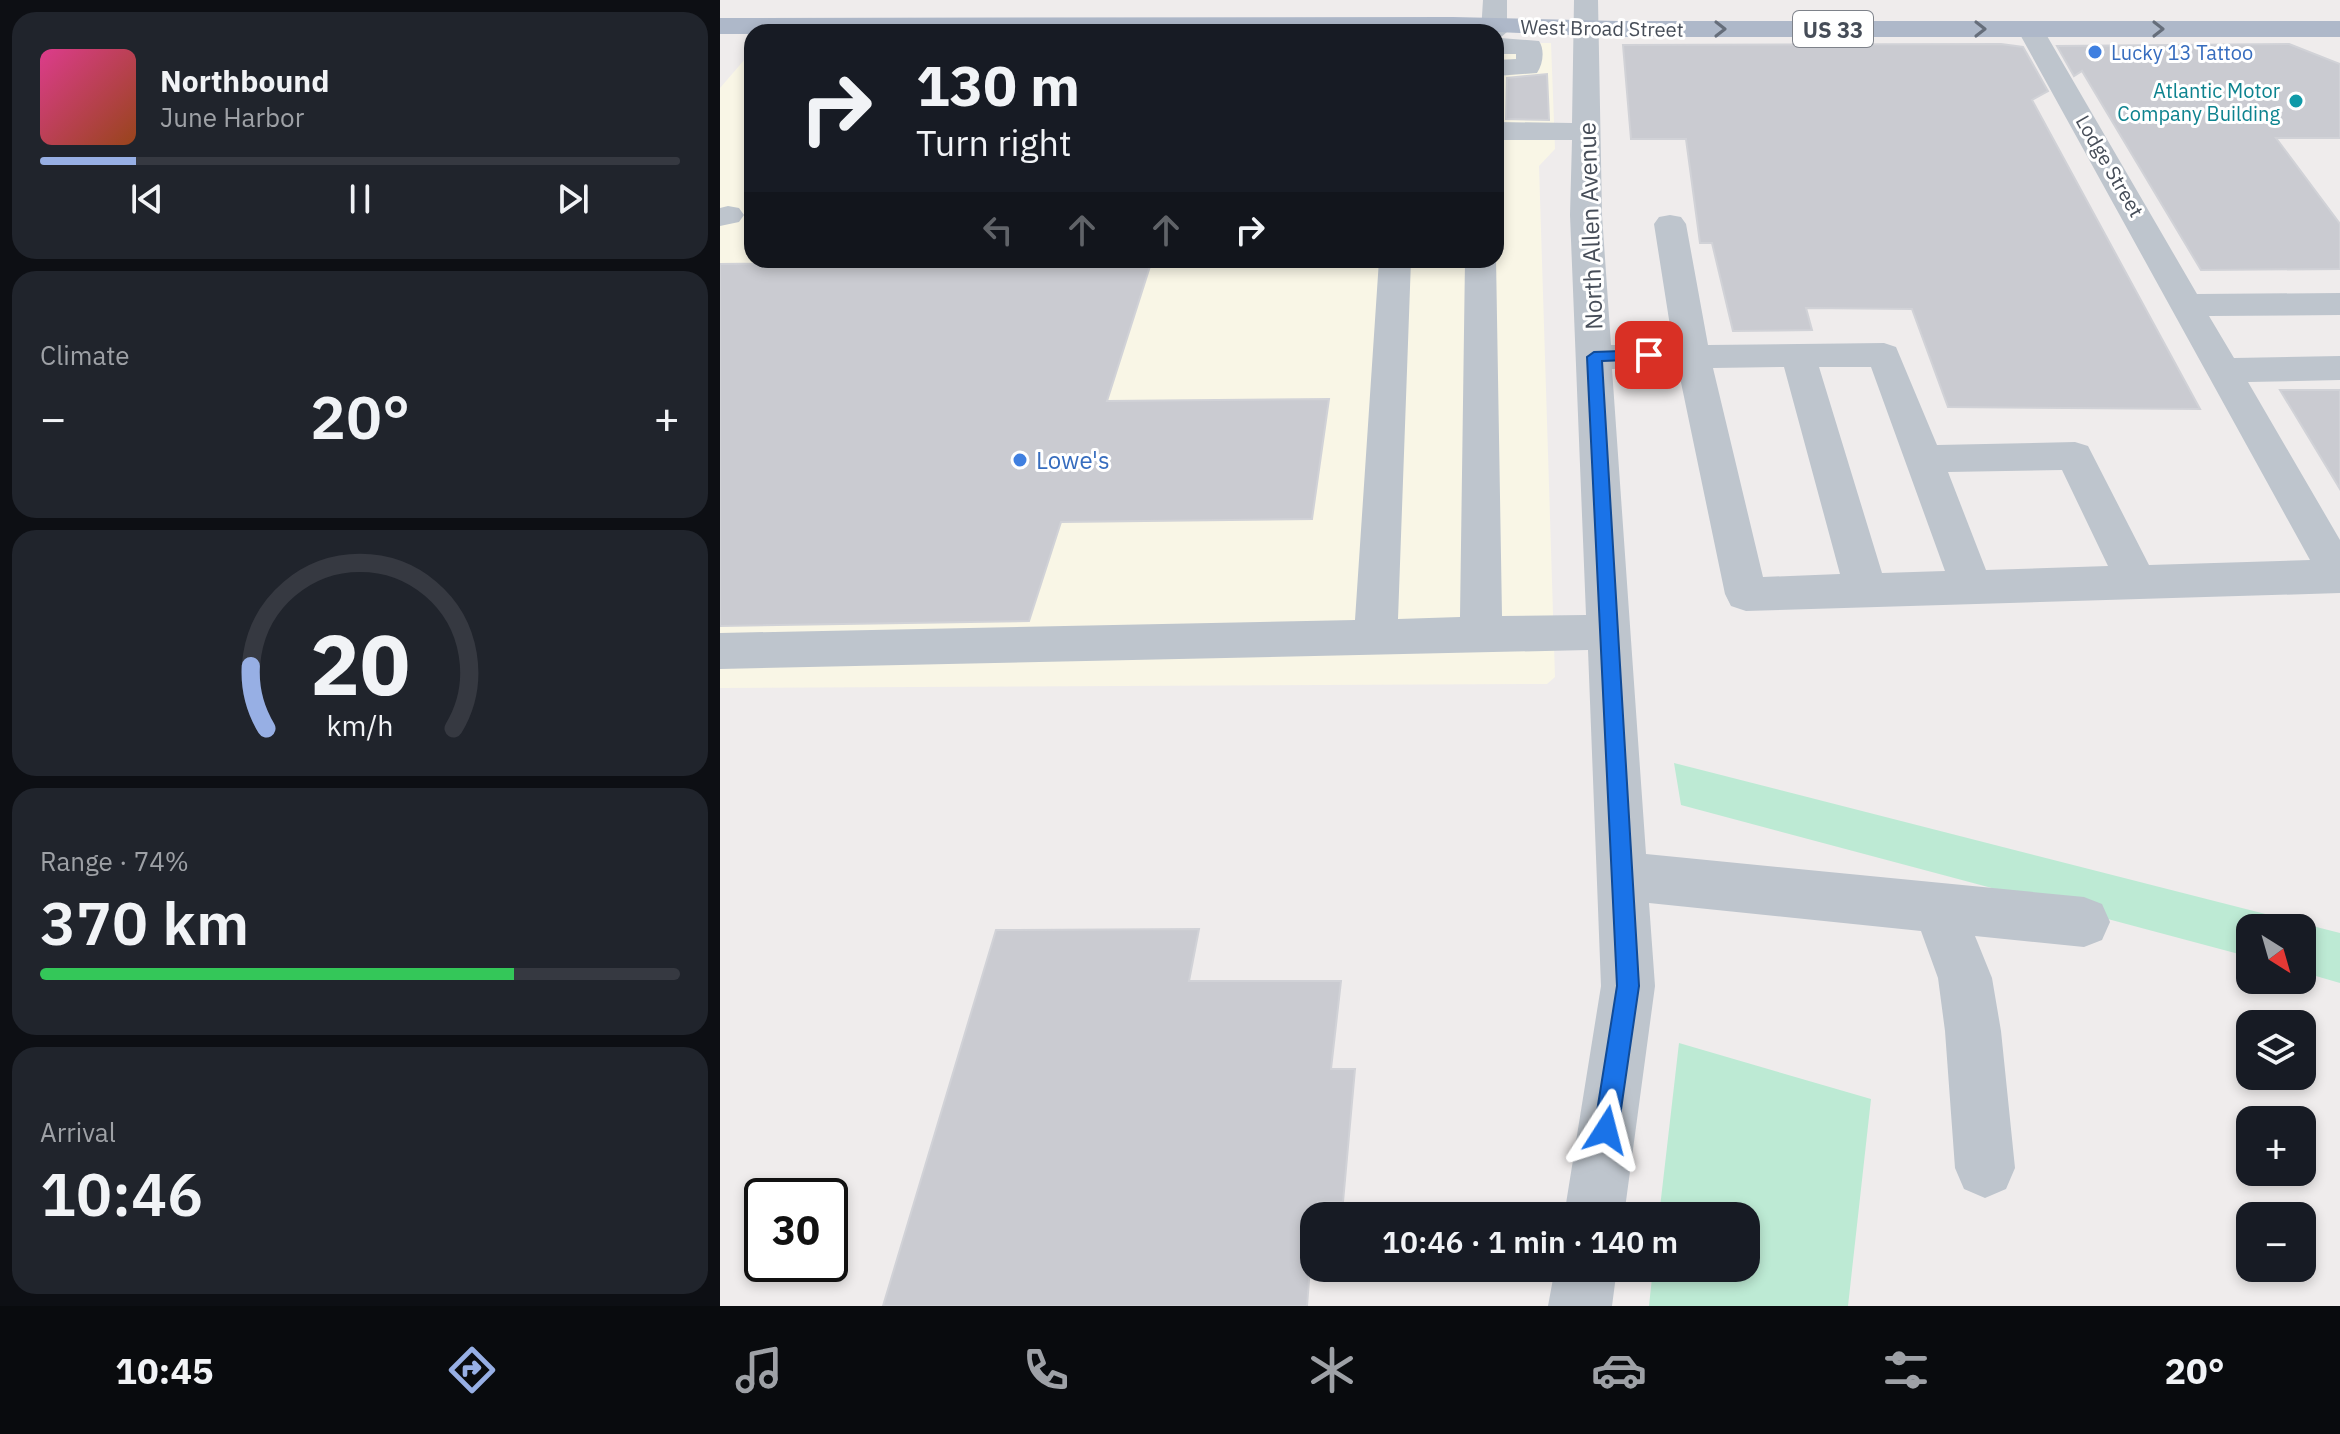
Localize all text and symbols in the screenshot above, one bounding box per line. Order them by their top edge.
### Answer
road number: US 33 [1793,11,1873,47]
street label: West Broad Street [1520,13,1684,43]
one-way arrow [1714,20,1727,38]
one-way arrow [1974,20,1987,38]
one-way arrow [2152,20,2165,38]
place label: Lucky 13 Tattoo [2111,39,2253,66]
marker: Lucky 13 Tattoo [2086,43,2104,61]
text: 130 m [916,49,1080,121]
icon: right [784,56,888,160]
text: Northbound [160,61,329,100]
place label: Atlantic Motor Company Building [2117,77,2280,127]
marker: Atlantic Motor Company Building [2287,92,2305,110]
text: June Harbor [160,100,304,134]
street label: Lodge Street [2070,110,2150,222]
text: Turn right [916,119,1072,166]
street label: North Allen Avenue [1570,122,1610,330]
icon: previous [125,177,169,221]
icon: pause [338,177,382,221]
icon: next [551,177,595,221]
icon: left [976,208,1020,252]
icon: ahead [1060,208,1104,252]
icon: ahead [1144,208,1188,252]
icon: right [1228,208,1272,252]
pin [1615,321,1683,389]
icon: arrive [1627,333,1671,377]
text: Climate [40,338,130,372]
text: 20° [310,377,410,456]
text: − [40,389,66,446]
text: + [654,389,680,446]
place label: Lowe's [1036,444,1110,476]
marker: Lowe's [1011,451,1029,469]
text: 20 [310,610,410,718]
text: km/h [326,707,394,744]
text: Range · 74% [40,844,189,878]
text: 370 km [40,883,249,962]
north arrow [2236,914,2316,994]
map controls [2236,914,2316,1282]
button: layers [2236,1010,2316,1090]
position arrow [1564,1088,1648,1172]
button: + [2236,1106,2316,1186]
text: Arrival [40,1115,116,1149]
text: 10:46 [40,1154,203,1233]
speed limit sign: 30 [744,1178,848,1282]
button: − [2236,1202,2316,1282]
text: 10:46 · 1 min · 140 m [1382,1222,1678,1261]
icon: directions [444,1342,500,1398]
icon: music [731,1342,787,1398]
icon: phone [1018,1342,1074,1398]
icon: climate [1304,1342,1360,1398]
icon: car [1591,1342,1647,1398]
icon: filters [1878,1342,1934,1398]
text: 10:45 [115,1347,214,1394]
text: 20° [2164,1347,2225,1394]

